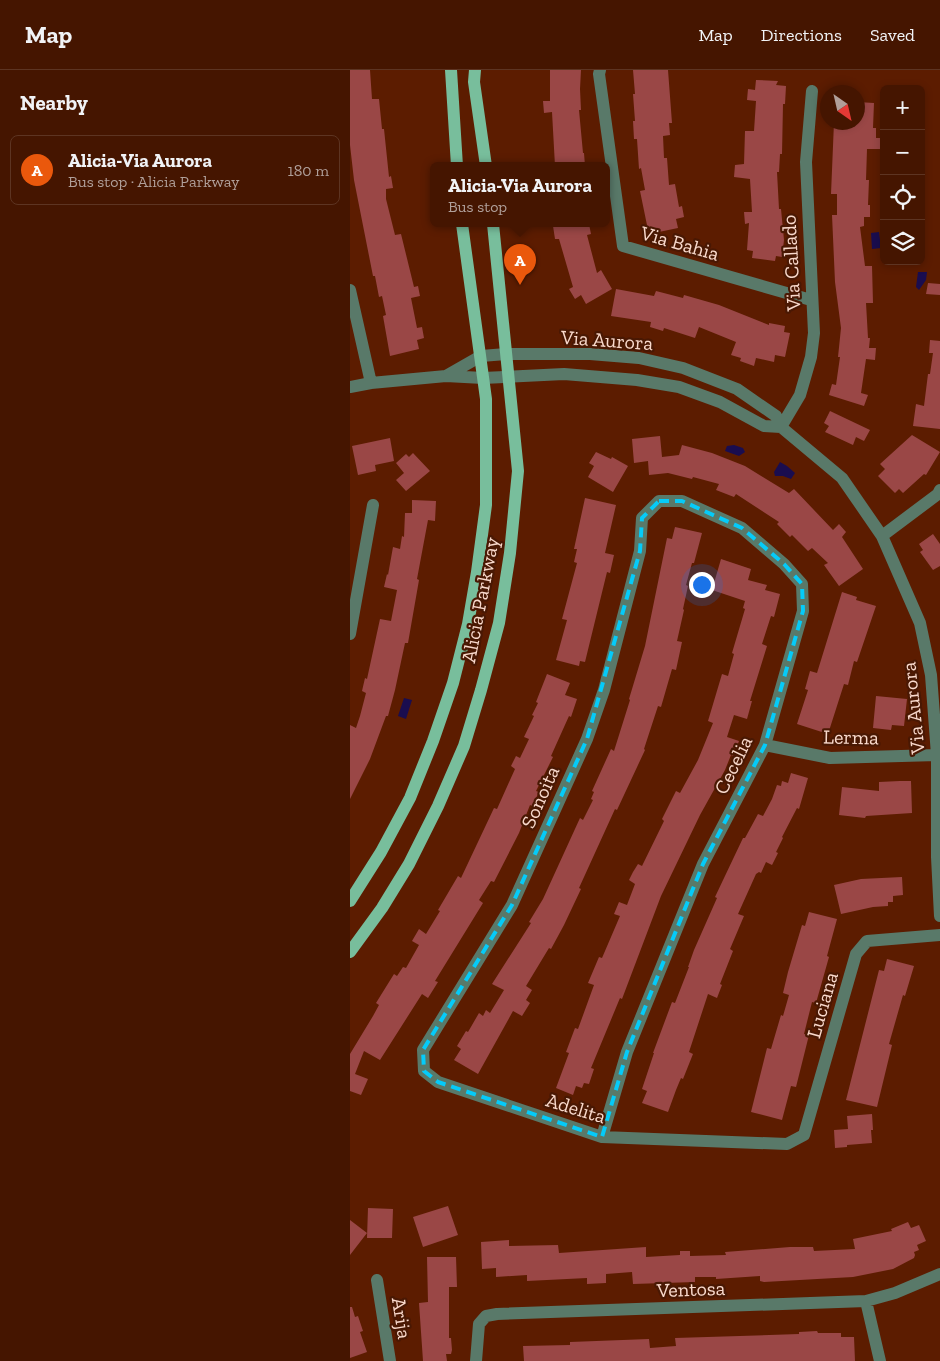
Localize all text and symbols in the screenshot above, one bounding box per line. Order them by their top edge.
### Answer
text: Map [25,20,72,49]
text: Map [698,24,733,46]
text: Directions [761,24,842,46]
text: Saved [870,24,915,46]
north arrow [820,85,865,130]
map controls [880,85,925,265]
button: + [880,85,925,130]
text: Nearby [20,90,88,115]
button: − [880,130,925,175]
text: Alicia-Via Aurora [68,149,212,172]
text: A [32,161,43,180]
text: 180 m [288,161,329,180]
popup [430,162,610,227]
text: Bus stop · Alicia Parkway [68,172,239,191]
text: Alicia-Via Aurora [448,174,592,197]
button: locate [880,175,925,220]
text: Bus stop [448,197,507,216]
street label: Via Callado [776,214,806,313]
street label: Via Bahia [637,220,722,266]
button: layers [880,220,925,265]
pin: A [504,244,536,285]
street label: Via Aurora [559,325,654,355]
street label: Alicia Parkway [456,534,504,665]
your location [689,572,715,598]
street label: Via Aurora [896,661,930,756]
street label: Lerma [823,725,879,749]
street label: Cecelia [709,732,757,798]
street label: Sonoita [516,762,564,832]
street label: Luciana [801,969,843,1041]
street label: Adelita [543,1088,609,1129]
street label: Ventosa [655,1276,726,1302]
street label: Arija [387,1296,417,1341]

